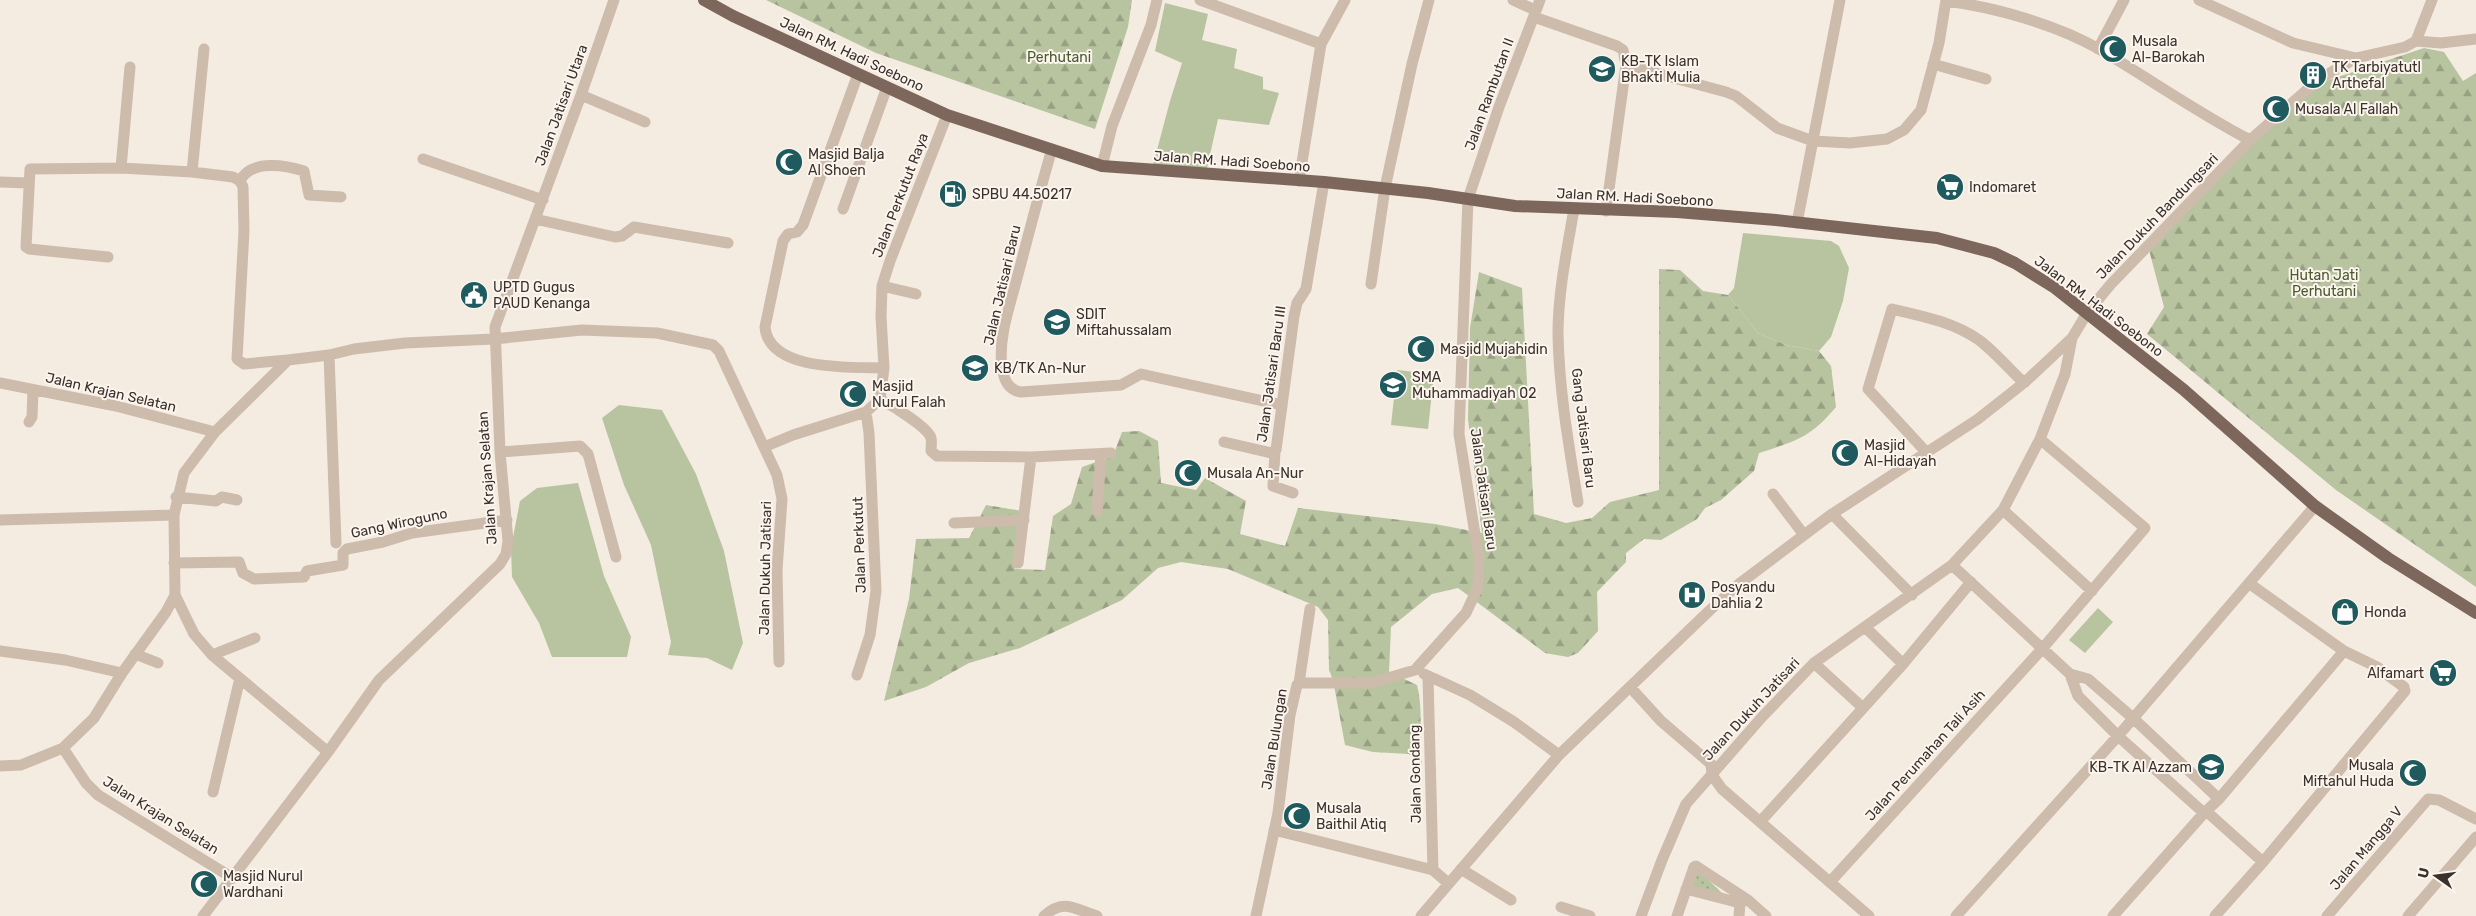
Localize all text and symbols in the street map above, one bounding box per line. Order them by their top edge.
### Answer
street label: Jalan RM. Hadi Soebono [777,14,927,95]
place label: Musala Al-Barokah [2132,33,2205,66]
mosque icon: Musala Al-Barokah [2098,34,2128,64]
street label: Jalan Rambutan II [1461,36,1518,153]
street label: Jalan Jatisari Utara [532,42,591,168]
park label: Perhutani [1027,49,1091,66]
place label: KB-TK Islam Bhakti Mulia [1621,53,1700,86]
school or university icon: KB-TK Islam Bhakti Mulia [1587,54,1617,84]
place label: TK Tarbiyatutl Arthefal [2332,59,2421,92]
building icon: TK Tarbiyatutl Arthefal [2298,60,2328,90]
mosque icon: Musala Al Fallah [2261,94,2291,124]
place label: Musala Al Fallah [2295,101,2398,118]
street label: Jalan Perkutut Raya [869,131,932,260]
place label: Masjid Balja Al Shoen [808,146,884,179]
mosque icon: Masjid Balja Al Shoen [774,147,804,177]
street label: Jalan RM. Hadi Soebono [1153,148,1311,175]
street label: Jalan Dukuh Bandungsari [2093,150,2222,283]
supermarket icon: Indomaret [1935,172,1965,202]
fuel station icon: SPBU 44.50217 [938,179,968,209]
place label: Indomaret [1969,179,2037,196]
street label: Jalan RM. Hadi Soebono [1556,185,1714,210]
place label: SPBU 44.50217 [972,186,1072,203]
street label: Jalan Jatisari Baru [980,223,1025,347]
street label: Jalan RM. Hadi Soebono [2031,252,2167,360]
park label: Hutan Jati Perhutani [2290,267,2358,300]
place label: UPTD Gugus PAUD Kenanga [493,279,590,312]
public building icon: UPTD Gugus PAUD Kenanga [459,280,489,310]
street label: Jalan Jatisari Baru III [1253,305,1289,443]
place label: SDIT Miftahussalam [1076,306,1172,339]
school or university icon: SDIT Miftahussalam [1042,307,1072,337]
mosque icon: Masjid Mujahidin [1406,334,1436,364]
place label: Masjid Mujahidin [1440,341,1548,358]
school or university icon: KB/TK An-Nur [960,353,990,383]
place label: KB/TK An-Nur [994,360,1086,377]
street label: Gang Jatisari Baru [1568,367,1599,489]
street label: Jalan Krajan Selatan [44,369,178,416]
place label: SMA Muhammadiyah 02 [1412,369,1536,402]
school or university icon: SMA Muhammadiyah 02 [1378,370,1408,400]
place label: Masjid Nurul Falah [872,378,946,411]
mosque icon: Masjid Nurul Falah [838,379,868,409]
street label: Jalan Krajan Selatan [474,411,501,545]
street label: Jalan Jatisari Baru [1467,427,1500,551]
place label: Masjid Al-Hidayah [1864,437,1936,470]
mosque icon: Masjid Al-Hidayah [1830,438,1860,468]
mosque icon: Musala An-Nur [1173,458,1203,488]
place label: Musala An-Nur [1207,465,1304,482]
street label: Jalan Perkutut [849,496,870,594]
street label: Jalan Dukuh Jatisari [756,501,775,635]
street label: Gang Wiroguno [349,505,449,542]
place label: Posyandu Dahlia 2 [1711,579,1775,612]
hospital icon: Posyandu Dahlia 2 [1677,580,1707,610]
shop icon: Honda [2330,597,2360,627]
place label: Honda [2364,604,2407,621]
street label: Jalan Dukuh Jatisari [1699,654,1803,764]
supermarket icon: Alfamart [2428,658,2458,688]
place label: Alfamart [2367,665,2425,682]
street label: Jalan Perumahan Tali Asih [1862,686,1989,825]
street label: Jalan Bulungan [1258,687,1291,791]
street label: Jalan Gondang [1406,725,1425,823]
school or university icon: KB-TK Al Azzam [2196,752,2226,782]
place label: Musala Miftahul Huda [2303,757,2394,790]
mosque icon: Musala Miftahul Huda [2398,758,2428,788]
place label: KB-TK Al Azzam [2089,759,2192,776]
street label: Jalan Krajan Selatan [100,773,222,858]
place label: Musala Baithil Atiq [1316,800,1387,833]
mosque icon: Musala Baithil Atiq [1282,801,1312,831]
street label: Jalan Mangga V [2327,803,2406,893]
north arrow [2411,851,2461,901]
text: U [2414,866,2433,880]
place label: Masjid Nurul Wardhani [223,868,303,901]
mosque icon: Masjid Nurul Wardhani [189,869,219,899]

